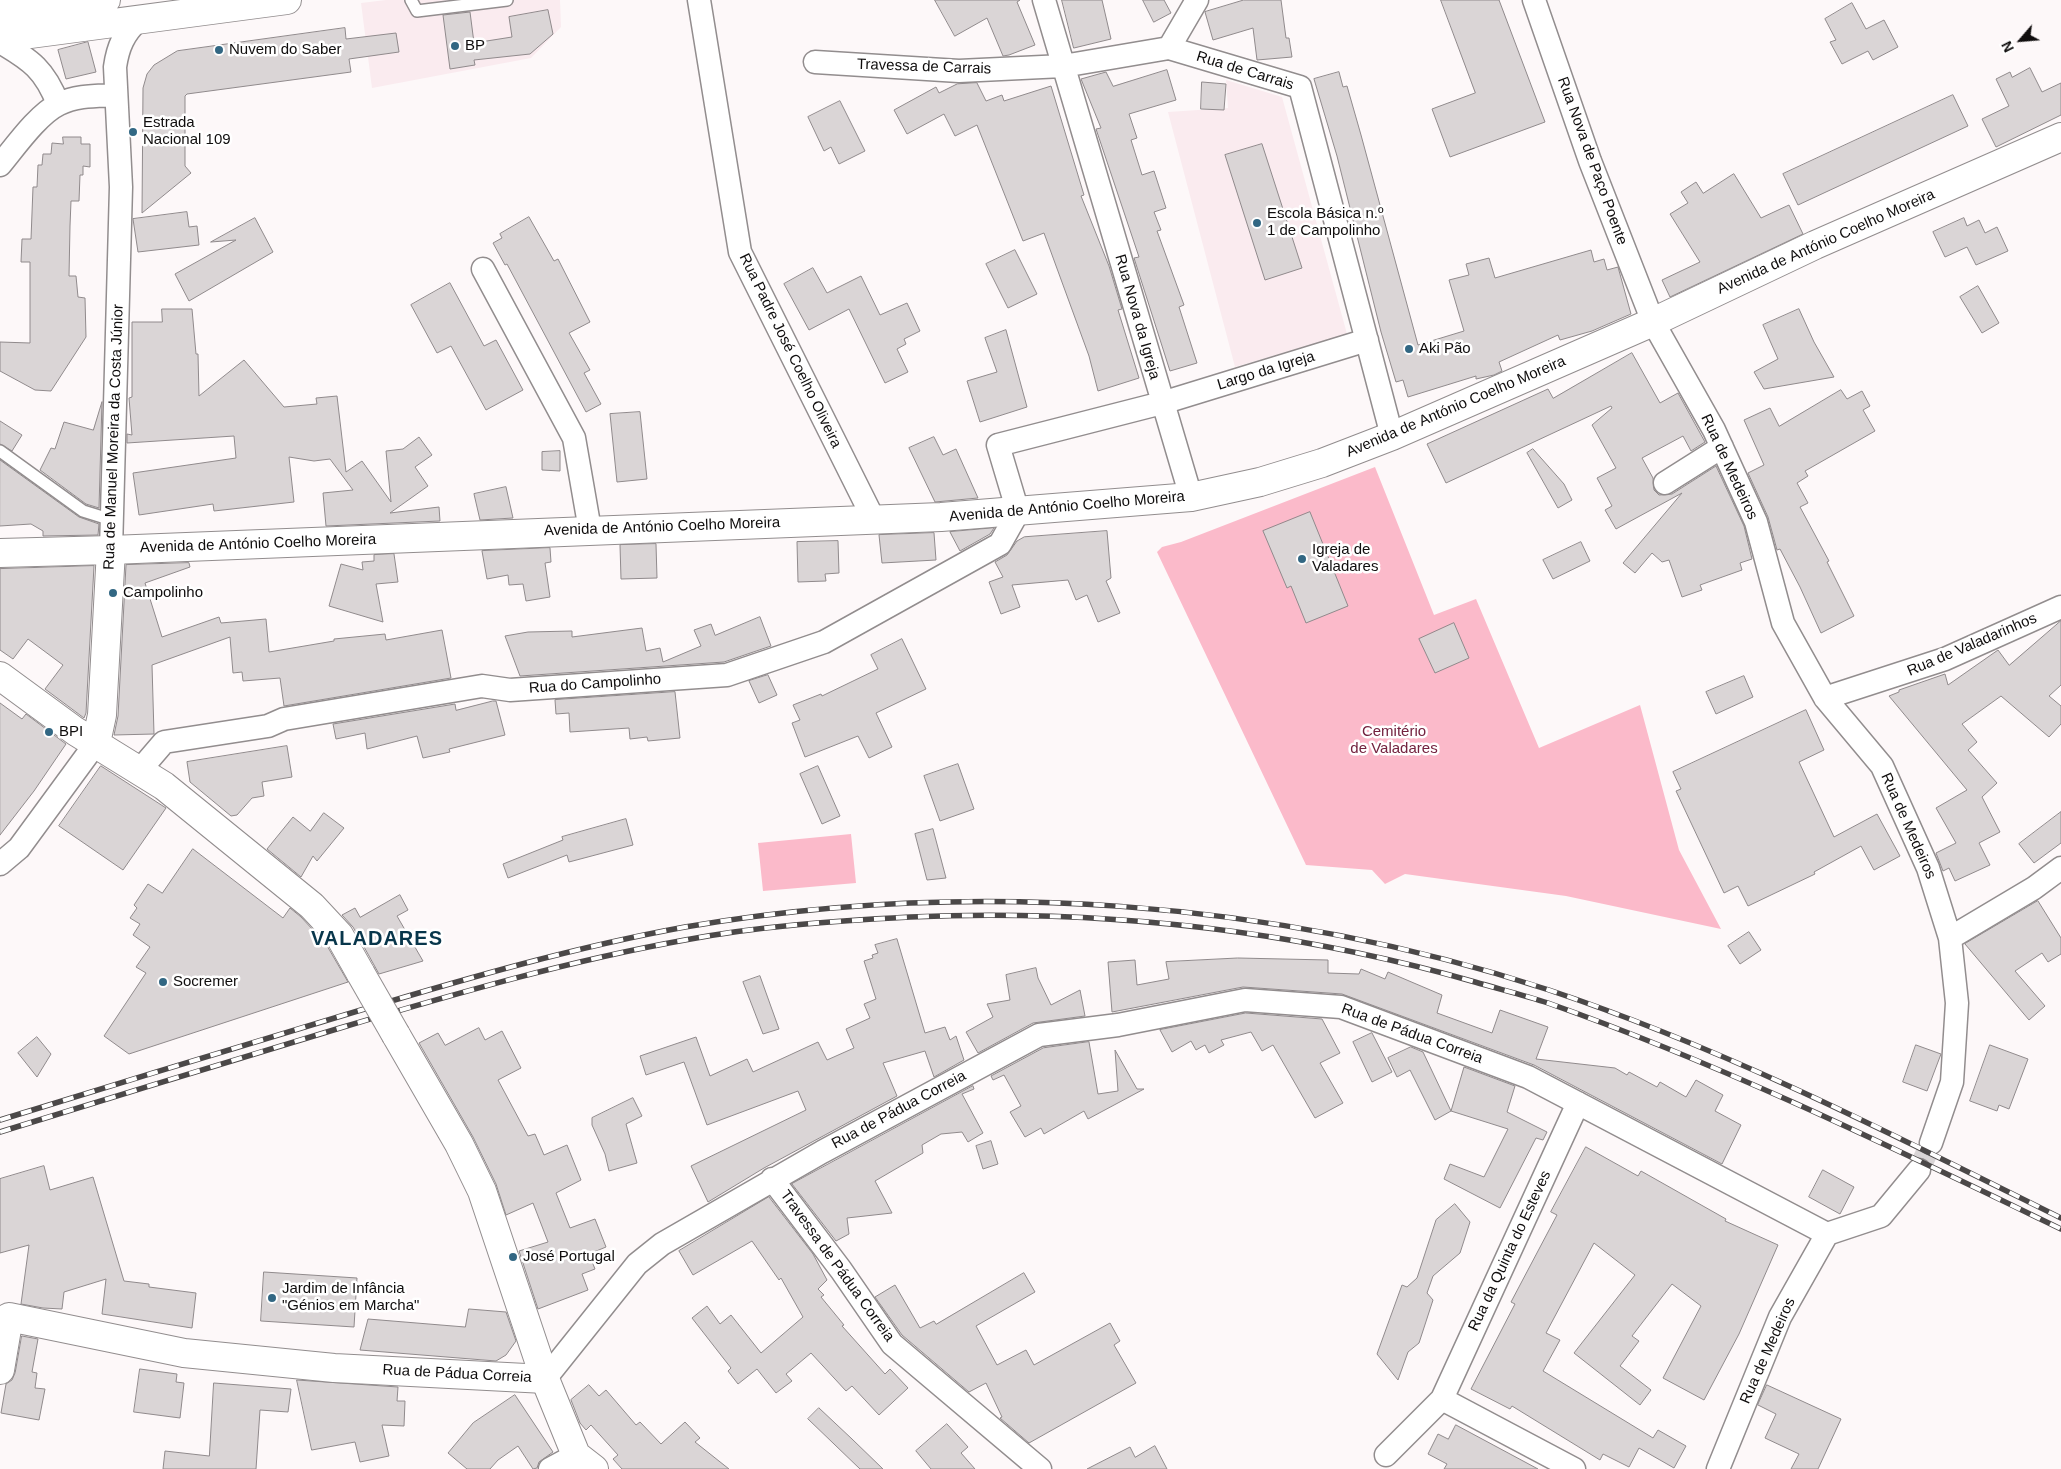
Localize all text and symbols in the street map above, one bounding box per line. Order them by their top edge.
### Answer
north arrow [1996,15,2046,65]
place label: BP [465,37,485,55]
text: N [1998,39,2017,55]
marker: BP [449,40,461,52]
place label: Nuvem do Saber [229,41,342,59]
marker: Nuvem do Saber [213,44,225,56]
street label: Rua de Carrais [1194,48,1296,94]
street label: Travessa de Carrais [856,56,992,78]
street label: Rua Nova de Paço Poente [1553,74,1631,248]
place label: Estrada Nacional 109 [143,114,231,149]
marker: Estrada Nacional 109 [127,126,139,138]
street label: Avenida de António Coelho Moreira [1714,186,1938,298]
place label: Escola Básica n.º 1 de Campolinho [1267,205,1383,240]
marker: Escola Básica n.º 1 de Campolinho [1251,217,1263,229]
street label: Rua Padre José Coelho Oliveira [735,251,845,451]
street label: Rua Nova da Igreja [1111,252,1163,382]
street label: Rua de Manuel Moreira da Costa Júnior [100,304,128,570]
place label: Aki Pão [1419,340,1471,358]
marker: Aki Pão [1403,343,1415,355]
street label: Largo da Igreja [1215,348,1317,394]
street label: Avenida de António Coelho Moreira [1344,353,1568,461]
street label: Rua de Medeiros [1697,411,1761,523]
street label: Avenida de António Coelho Moreira [948,488,1186,526]
street label: Avenida de António Coelho Moreira [543,514,781,540]
street label: Avenida de António Coelho Moreira [139,531,377,557]
place label: Igreja de Valadares [1312,541,1378,576]
marker: Igreja de Valadares [1296,553,1308,565]
place label: Campolinho [123,584,203,602]
marker: Campolinho [107,587,119,599]
street label: Rua de Valadarinhos [1905,610,2039,680]
street label: Rua do Campolinho [528,670,662,698]
place label: BPI [59,723,83,741]
park label: Cemitério de Valadares [1350,723,1438,758]
marker: BPI [43,726,55,738]
street label: Rua de Medeiros [1877,770,1939,882]
district label: VALADARES [310,927,444,951]
place label: Socremer [173,973,238,991]
marker: Socremer [157,976,169,988]
street label: Rua de Pádua Correia [1339,1000,1485,1068]
street label: Rua de Pádua Correia [829,1067,969,1153]
street label: Rua da Quinta do Esteves [1465,1168,1555,1334]
street label: Travessa de Pádua Correia [776,1187,898,1345]
place label: José Portugal [523,1248,615,1266]
marker: José Portugal [507,1251,519,1263]
place label: Jardim de Infância "Génios em Marcha" [282,1280,419,1315]
marker: Jardim de Infância "Génios em Marcha" [266,1292,278,1304]
street label: Rua de Medeiros [1737,1295,1799,1407]
street label: Rua de Pádua Correia [382,1361,532,1387]

